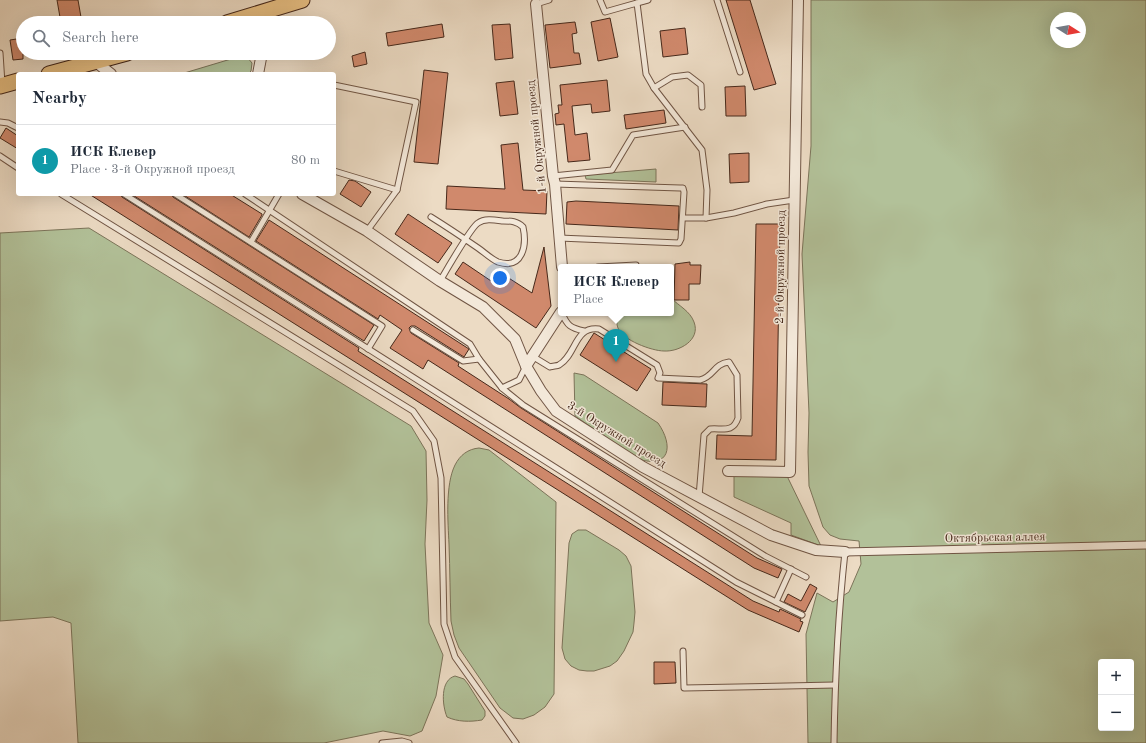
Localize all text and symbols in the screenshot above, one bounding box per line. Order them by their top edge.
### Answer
north arrow [1050,12,1086,48]
search box [16,16,336,60]
icon: search [30,27,52,49]
text: Search here [62,31,139,46]
street label: 1-й Окружной проезд [525,80,549,194]
text: Nearby [32,90,87,107]
text: ИСК Клевер [70,145,156,160]
text: 1 [41,154,49,167]
text: 80 m [291,154,320,167]
text: Place · 3-й Окружной проезд [70,163,235,176]
street label: 2-й Окружной проезд [774,210,788,324]
popup [558,264,674,316]
your location [490,268,510,288]
text: ИСК Клевер [573,275,659,290]
text: Place [573,293,603,306]
pin: 1 [603,329,629,362]
street label: 3-й Окружной проезд [565,400,668,470]
street label: Октябрьская аллея [945,531,1045,545]
map controls [1098,659,1134,731]
button: + [1098,659,1134,695]
button: − [1098,695,1134,731]

